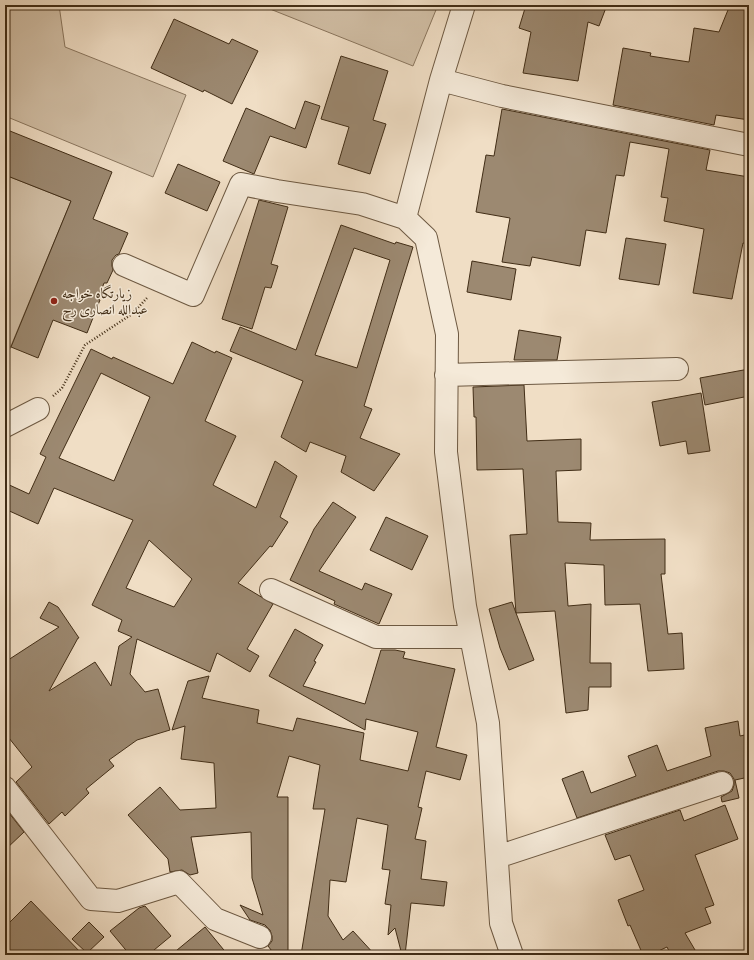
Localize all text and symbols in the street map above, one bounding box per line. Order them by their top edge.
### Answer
place label: زیارتگاه خواجه عبدالله انصاری رح [62,284,148,322]
marker: زیارتگاه خواجه عبدالله انصاری رح [49,296,59,306]

